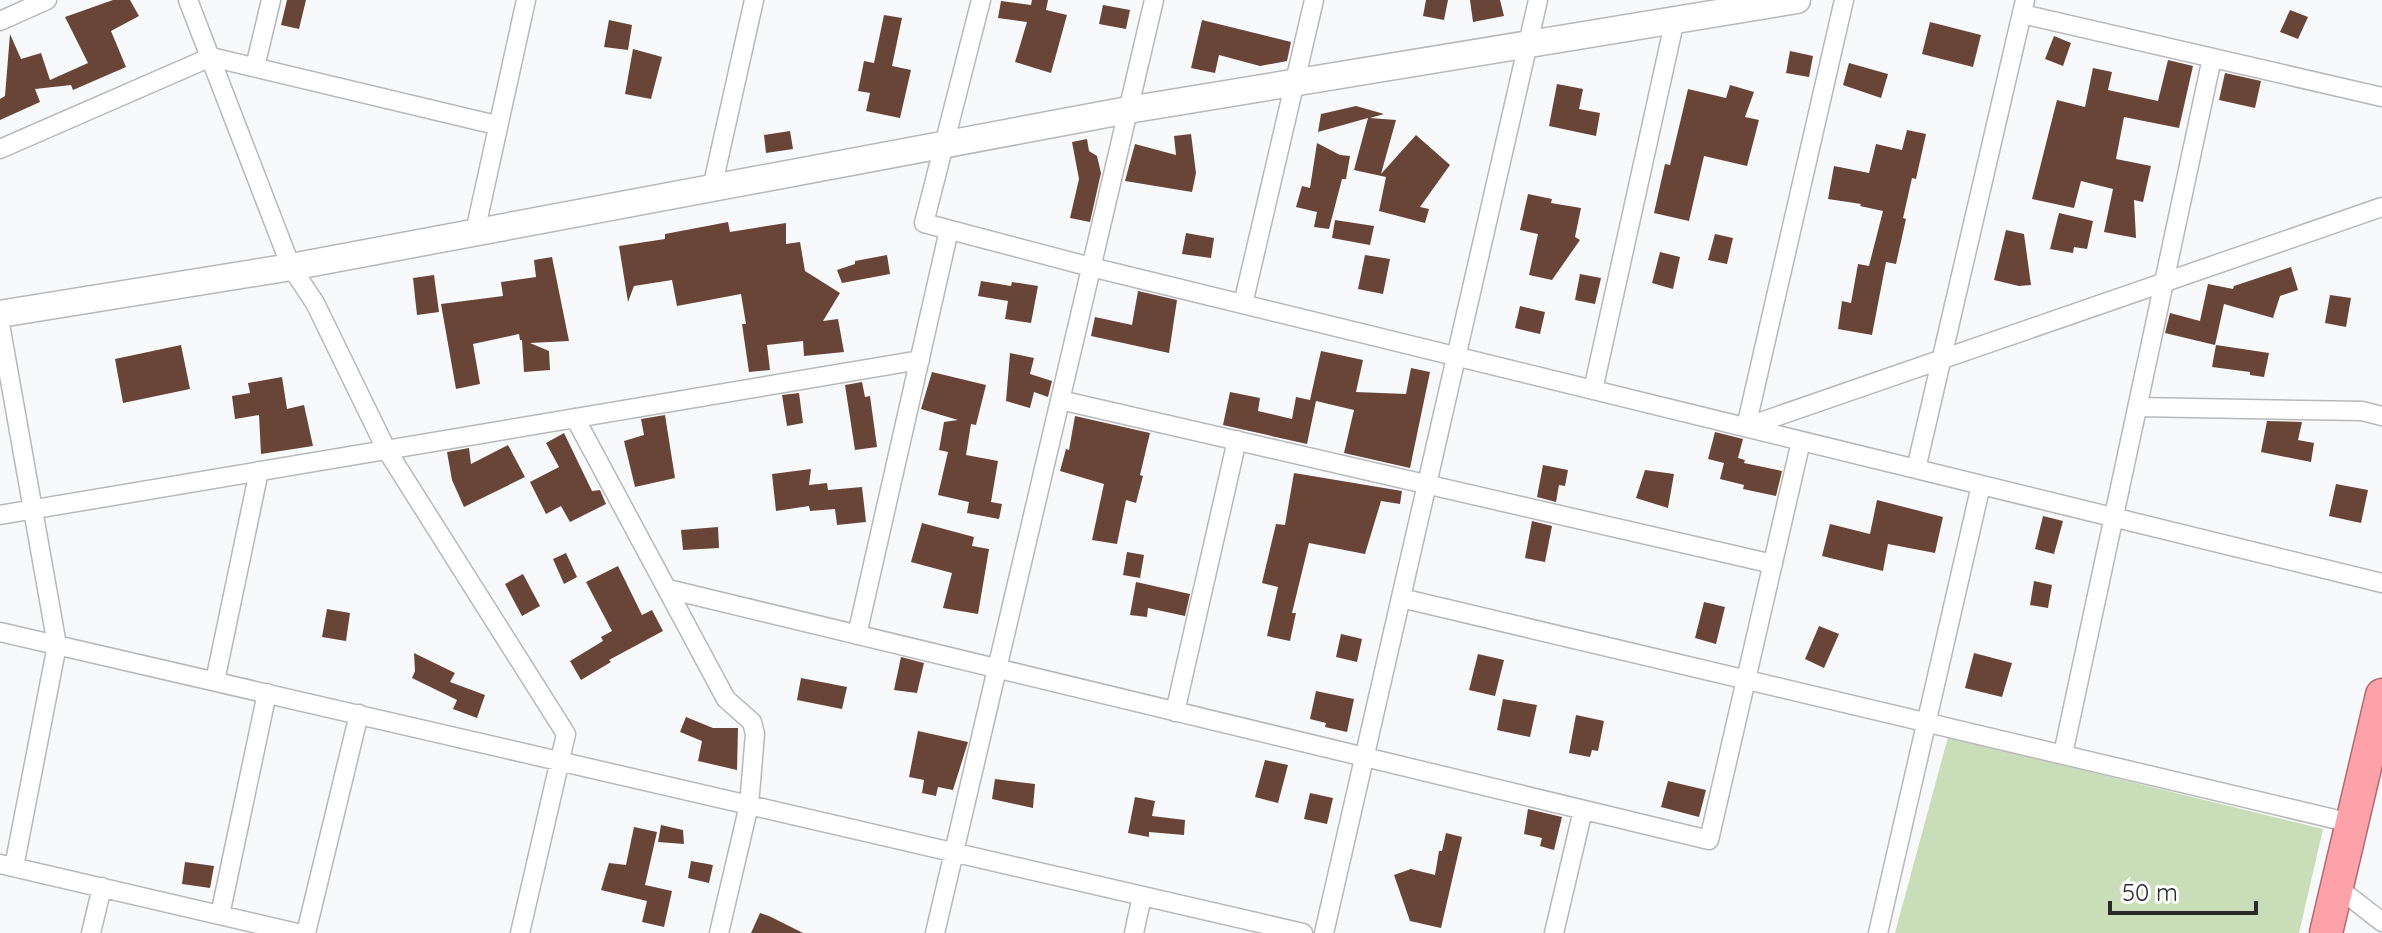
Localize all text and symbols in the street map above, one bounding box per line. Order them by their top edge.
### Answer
scale bar [2110,865,2256,915]
text: 50 m [2122,877,2178,907]

